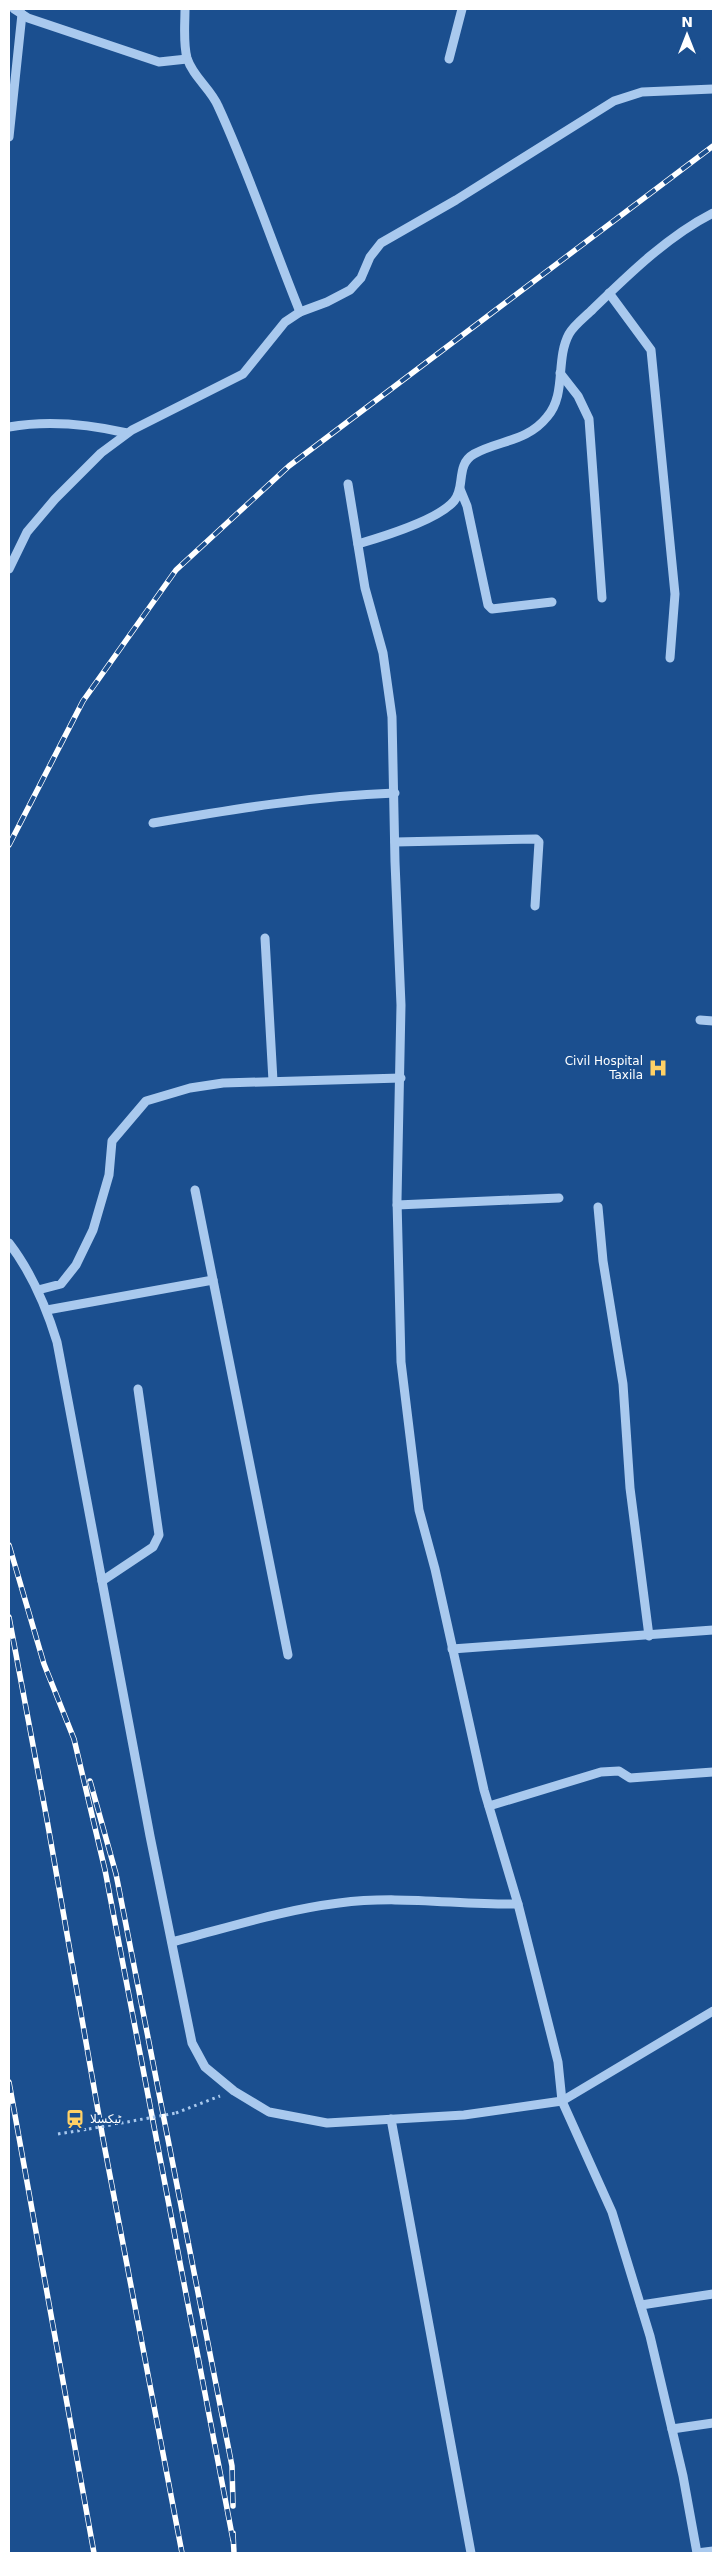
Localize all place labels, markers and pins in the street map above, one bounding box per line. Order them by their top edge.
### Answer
place label: Civil Hospital Taxila [565,1054,643,1082]
hospital icon: Civil Hospital Taxila [647,1057,669,1079]
station icon: ٹیکسلا [64,2108,86,2130]
place label: ٹیکسلا [90,2112,122,2126]

